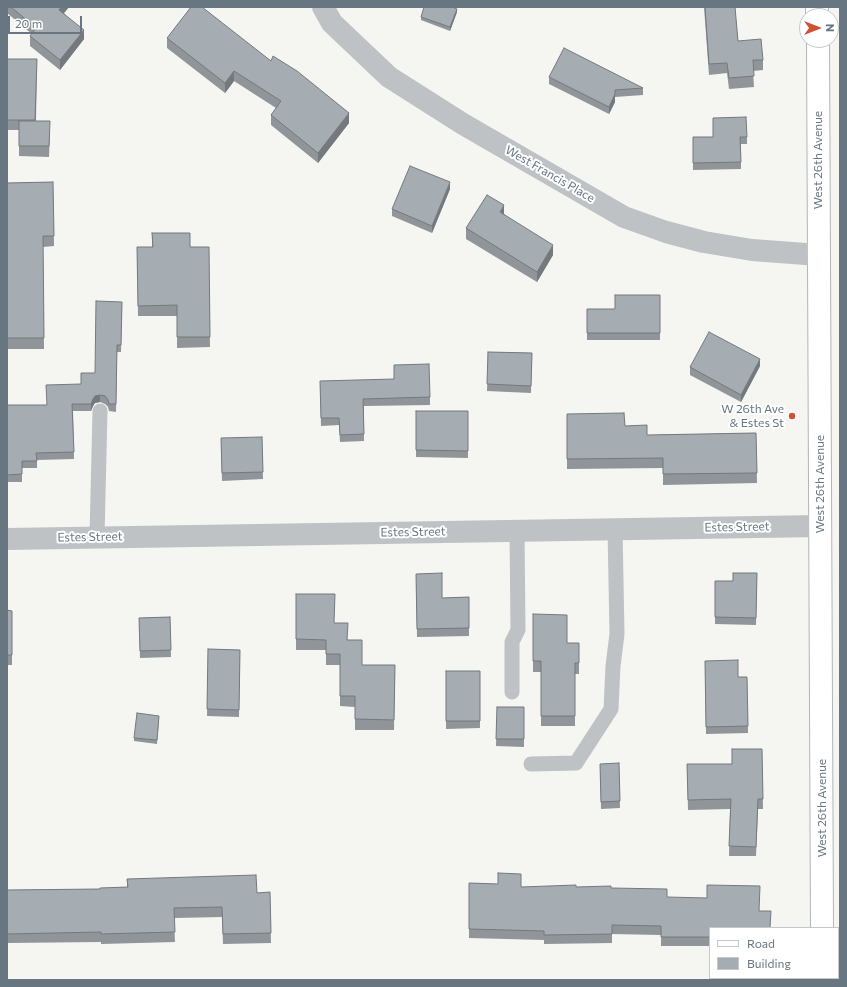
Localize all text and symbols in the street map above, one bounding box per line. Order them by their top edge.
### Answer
scale bar [10,8,84,34]
north arrow [799,8,839,48]
text: 20 m [15,16,42,30]
text: N [824,24,837,32]
street label: West 26th Avenue [811,111,825,209]
street label: West Francis Place [503,143,597,205]
place label: W 26th Ave & Estes St [721,402,784,430]
marker: W 26th Ave & Estes St [787,411,797,421]
street label: West 26th Avenue [813,435,827,533]
street label: Estes Street [704,519,770,535]
street label: Estes Street [380,524,446,540]
street label: Estes Street [57,529,123,545]
street label: West 26th Avenue [815,759,829,857]
legend [709,927,839,979]
text: Road [747,936,775,950]
text: Building [747,956,791,970]

